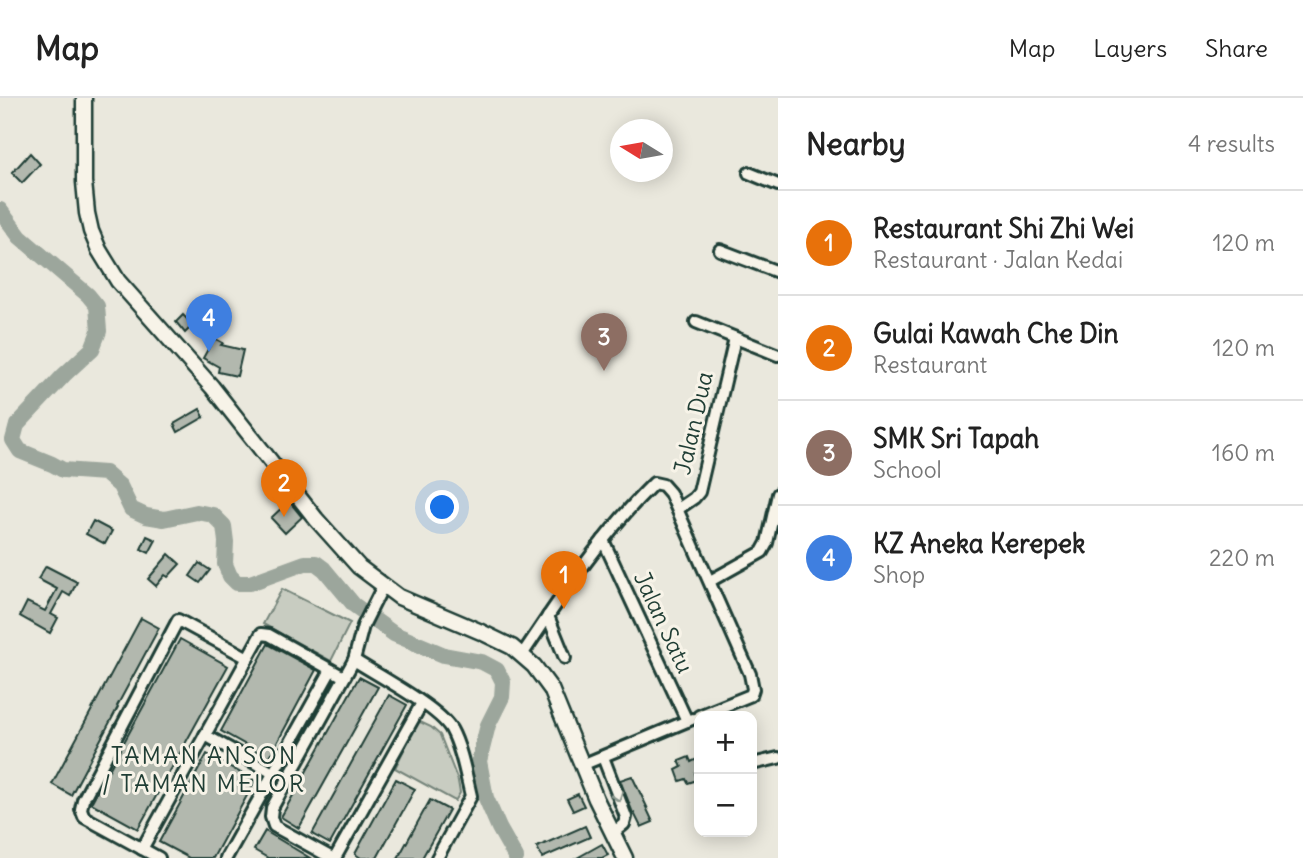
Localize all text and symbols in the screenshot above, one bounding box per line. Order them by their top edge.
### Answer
text: Map [35,27,99,69]
text: Map [1009,33,1055,63]
text: Layers [1093,33,1167,63]
text: Share [1205,33,1268,63]
north arrow [610,119,673,182]
text: Nearby [806,125,906,163]
text: 4 results [1188,129,1275,158]
text: Restaurant Shi Zhi Wei [873,212,1134,245]
text: 1 [824,228,834,257]
text: 120 m [1212,228,1275,257]
text: Restaurant · Jalan Kedai [873,245,1123,274]
pin: 4 [186,294,232,352]
pin: 3 [581,313,627,371]
text: Gulai Kawah Che Din [873,317,1118,350]
text: 2 [823,333,835,362]
text: 120 m [1212,333,1275,362]
text: Restaurant [873,350,987,379]
street label: Jalan Dua [667,369,719,477]
text: SMK Sri Tapah [873,422,1039,455]
text: 3 [822,438,836,467]
text: 160 m [1212,438,1275,467]
text: School [873,455,942,484]
pin: 2 [261,459,307,517]
your location [425,490,459,524]
text: KZ Aneka Kerepek [873,527,1085,560]
text: 4 [822,543,836,572]
text: 220 m [1209,543,1275,572]
pin: 1 [541,551,587,609]
text: Shop [873,560,925,589]
street label: Jalan Satu [628,566,700,678]
map controls [694,711,757,837]
button: + [694,711,757,774]
district label: TAMAN ANSON / TAMAN MELOR [102,740,306,798]
button: − [694,774,757,837]
one-way arrow [610,791,624,803]

